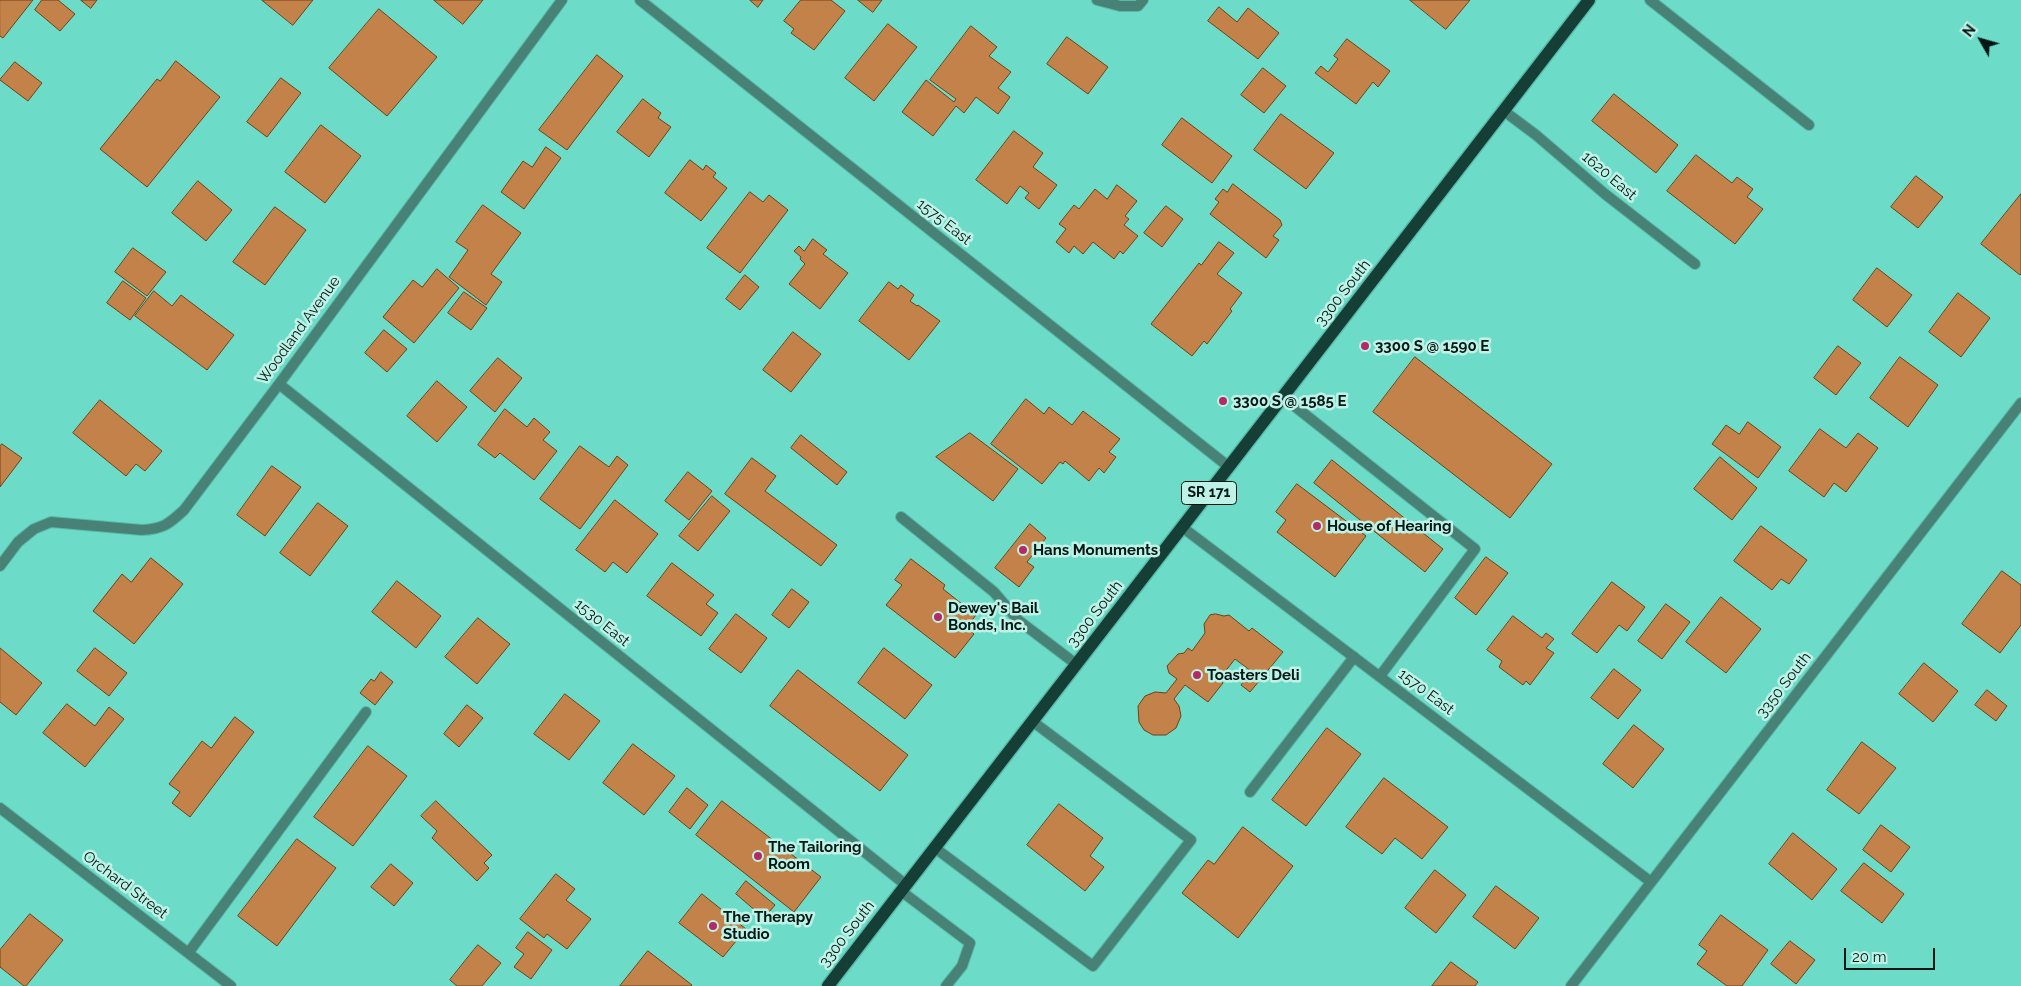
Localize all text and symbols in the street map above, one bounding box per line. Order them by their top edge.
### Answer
north arrow [1956,15,2006,65]
text: N [1960,22,1979,40]
street label: 1620 East [1578,148,1640,204]
street label: 1575 East [913,195,975,249]
street label: 3300 South [1312,256,1374,330]
street label: Woodland Avenue [254,273,344,387]
place label: 3300 S @ 1590 E [1375,337,1489,355]
marker: 3300 S @ 1590 E [1359,340,1371,352]
place label: 3300 S @ 1585 E [1233,392,1347,410]
marker: 3300 S @ 1585 E [1217,395,1229,407]
road number: SR 171 [1182,482,1236,504]
place label: House of Hearing [1327,517,1451,535]
marker: House of Hearing [1311,520,1323,532]
place label: Hans Monuments [1033,541,1158,559]
marker: Hans Monuments [1017,544,1029,556]
street label: 3300 South [1064,577,1126,651]
street label: 1530 East [571,596,633,650]
place label: Dewey's Bail Bonds, Inc. [948,599,1039,634]
marker: Dewey's Bail Bonds, Inc. [932,611,944,623]
street label: 3350 South [1753,649,1815,721]
street label: 1570 East [1395,665,1457,719]
place label: Toasters Deli [1207,666,1300,684]
marker: Toasters Deli [1191,669,1203,681]
place label: The Tailoring Room [768,838,861,873]
street label: Orchard Street [79,847,171,923]
marker: The Tailoring Room [752,850,764,862]
street label: 3300 South [816,897,878,971]
place label: The Therapy Studio [723,908,813,943]
marker: The Therapy Studio [707,920,719,932]
scale bar [1846,938,1937,970]
text: 20 m [1852,948,1887,966]

